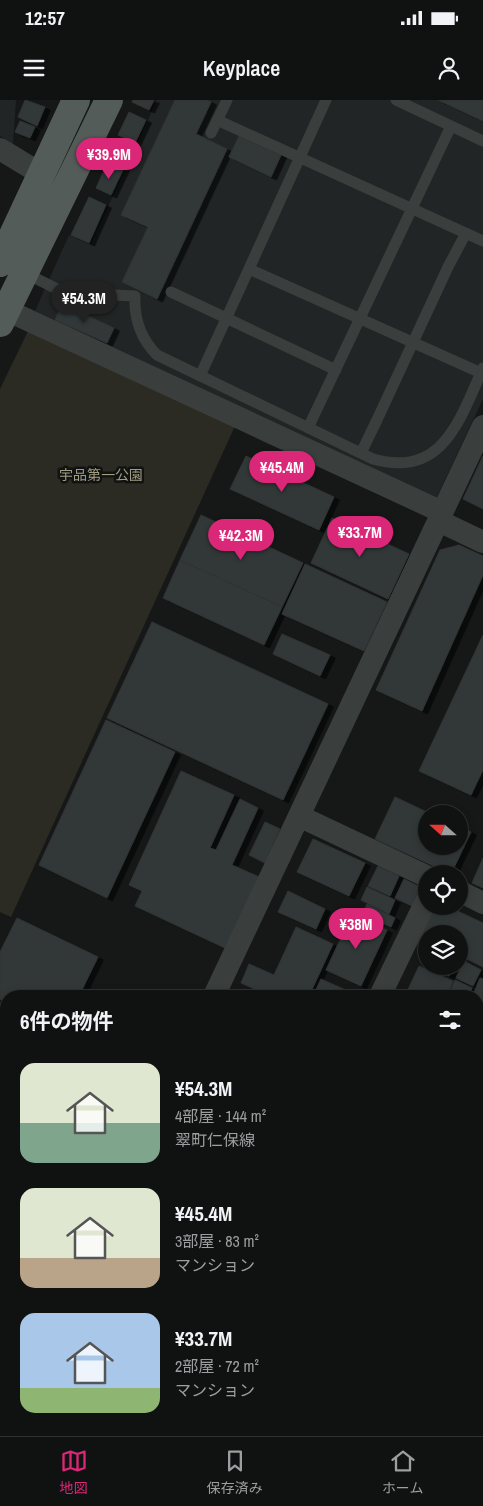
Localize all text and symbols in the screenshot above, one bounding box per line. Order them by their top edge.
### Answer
text: 12:57 [25,5,65,31]
text: Keyplace [203,53,280,83]
icon: menu [20,54,48,82]
icon: person [435,54,463,82]
pin: ¥39.9M [68,138,150,180]
text: ¥39.9M [87,143,131,165]
pin: ¥54.3M [43,282,125,324]
text: ¥54.3M [62,287,106,309]
pin: ¥45.4M [241,450,323,493]
text: ¥45.4M [260,456,304,478]
park label: 宇品第一公園 [59,466,143,484]
pin: ¥33.7M [319,516,401,558]
pin: ¥42.3M [200,518,282,561]
text: ¥33.7M [338,521,382,543]
text: ¥42.3M [219,524,263,546]
north arrow [418,805,468,855]
map controls [418,805,468,975]
button: locate [418,865,468,915]
pin: ¥38M [326,908,386,950]
text: ¥38M [340,913,372,935]
button: layers [418,925,468,975]
icon: filters [436,1006,464,1034]
text: 6件の物件 [20,1007,114,1036]
text: ¥54.3M [175,1074,232,1103]
icon: home [60,1083,120,1143]
text: 4部屋 · 144 m² [175,1105,266,1127]
text: 翠町仁保線 [175,1129,255,1151]
text: ¥45.4M [175,1199,232,1228]
icon: home [60,1208,120,1268]
text: 3部屋 · 83 m² [175,1230,259,1252]
text: マンション [175,1254,255,1276]
text: ¥33.7M [175,1324,232,1353]
icon: home [60,1333,120,1393]
text: 2部屋 · 72 m² [175,1355,259,1377]
text: マンション [175,1379,255,1401]
tab: 地図 [60,1447,88,1497]
tab: 保存済み [207,1447,263,1497]
tab: ホーム [382,1447,423,1497]

